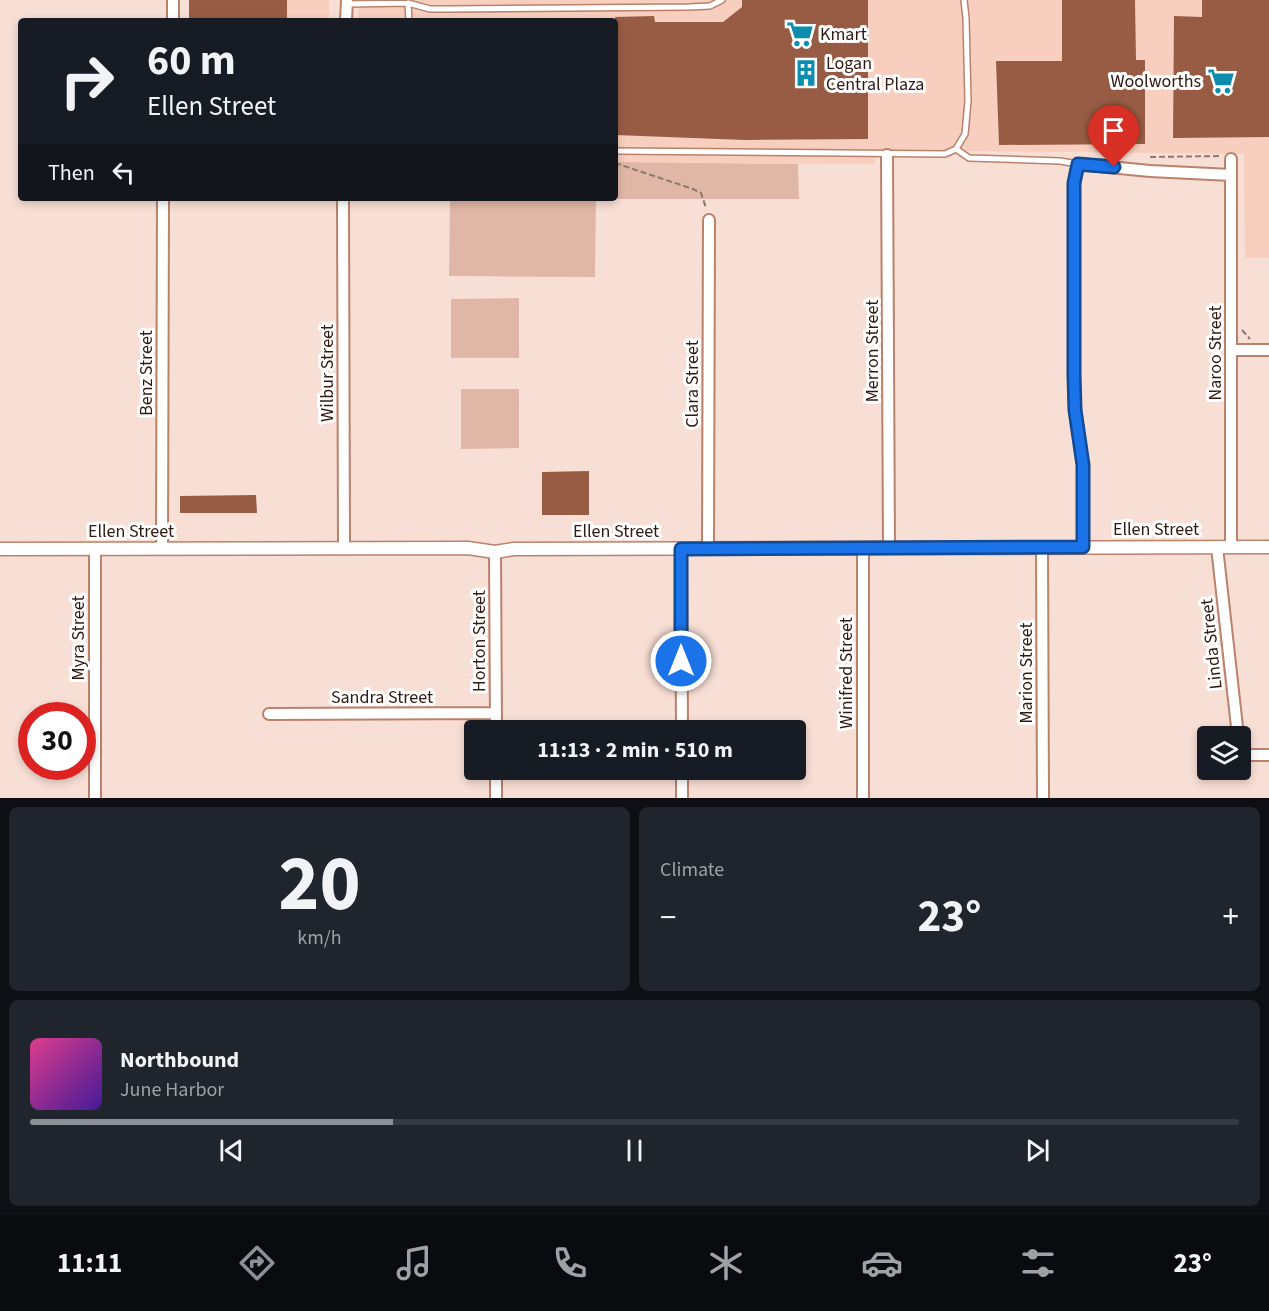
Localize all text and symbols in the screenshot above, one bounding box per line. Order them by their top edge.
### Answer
supermarket icon: Kmart [785,19,815,49]
place label: Kmart [820,22,867,47]
text: 60 m [147,31,236,91]
icon: right [48,42,126,120]
place label: Logan Central Plaza [826,51,924,97]
building icon: Logan Central Plaza [791,58,821,88]
supermarket icon: Woolworths [1206,66,1236,96]
place label: Woolworths [1110,69,1201,94]
text: Ellen Street [147,87,276,126]
pin [1088,105,1139,167]
icon: arrive [1097,114,1130,147]
icon: left [107,156,140,189]
text: Then [48,157,95,189]
street label: Merron Street [860,300,885,402]
street label: Naroo Street [1203,306,1228,401]
street label: Wilbur Street [315,324,340,422]
street label: Benz Street [134,330,159,416]
street label: Clara Street [680,340,705,428]
street label: Ellen Street [1113,517,1199,542]
street label: Ellen Street [88,519,174,544]
street label: Ellen Street [573,519,659,544]
street label: Horton Street [467,590,492,692]
street label: Myra Street [66,595,91,681]
street label: Linda Street [1194,597,1229,690]
street label: Winifred Street [834,617,859,729]
street label: Marion Street [1014,622,1039,724]
position arrow [649,629,713,693]
street label: Sandra Street [331,685,433,710]
speed limit sign: 30 [18,702,96,780]
map controls [1197,726,1251,780]
button: layers [1197,726,1251,780]
text: 11:13 · 2 min · 510 m [537,734,733,766]
text: 20 [278,829,361,940]
text: Climate [660,856,724,884]
text: 23° [918,885,981,949]
text: − [660,894,676,941]
text: + [1223,894,1239,941]
text: km/h [297,924,342,952]
text: Northbound [120,1044,239,1076]
text: June Harbor [120,1076,224,1104]
icon: previous [215,1134,248,1167]
icon: pause [618,1134,651,1167]
icon: next [1021,1134,1054,1167]
icon: directions [236,1242,278,1284]
icon: music [393,1242,435,1284]
icon: phone [549,1242,591,1284]
icon: climate [705,1242,747,1284]
icon: car [861,1242,903,1284]
icon: filters [1017,1242,1059,1284]
text: 11:11 [57,1244,122,1283]
text: 23° [1174,1244,1212,1283]

